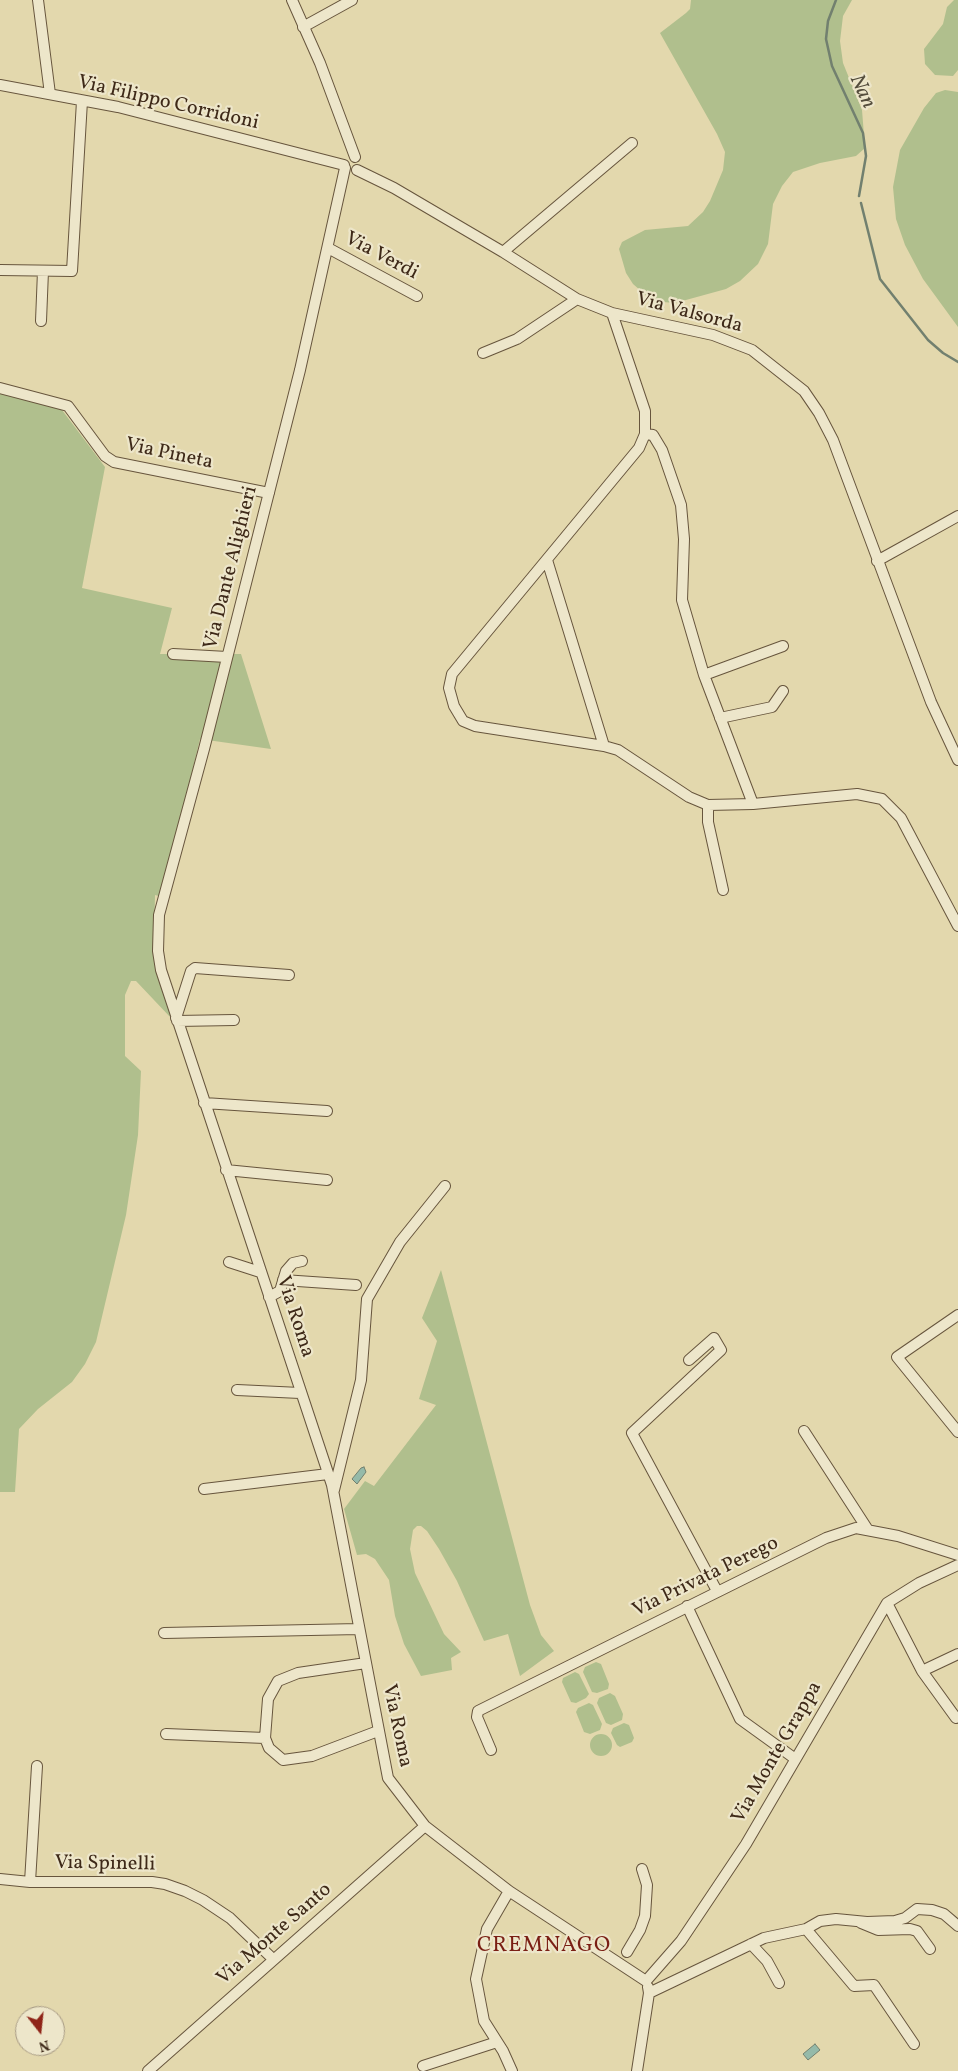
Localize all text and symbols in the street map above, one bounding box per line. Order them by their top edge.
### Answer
street label: Via Filippo Corridoni [75,71,261,137]
water label: Nan [842,71,880,113]
street label: Via Verdi [340,228,422,286]
street label: Via Valsorda [633,288,745,340]
street label: Via Pineta [123,434,215,476]
street label: Via Dante Alighieri [200,484,264,652]
street label: Via Roma [270,1273,318,1361]
street label: Via Privata Perego [629,1532,783,1624]
street label: Via Monte Grappa [728,1678,828,1828]
street label: Via Roma [376,1682,416,1770]
street label: Via Spinelli [54,1852,156,1878]
street label: Via Monte Santo [213,1879,337,1991]
district label: CREMNAGO [476,1934,612,1960]
north arrow [15,2006,65,2056]
text: N [36,2034,52,2055]

